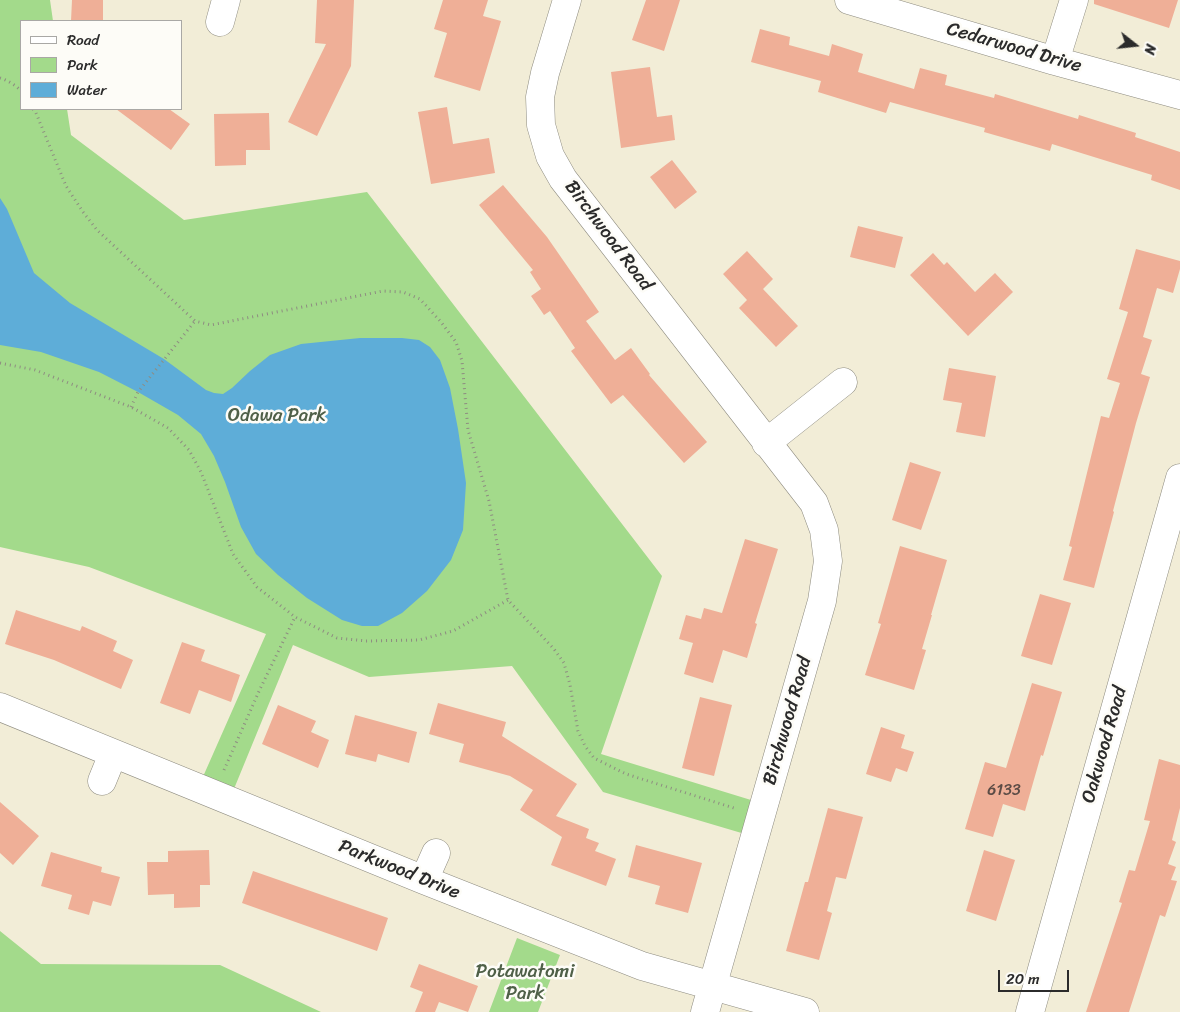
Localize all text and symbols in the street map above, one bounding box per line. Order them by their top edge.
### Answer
street label: Cedarwood Drive [944,18,1084,78]
legend [20,20,182,110]
north arrow [1110,20,1160,70]
text: Road [67,27,99,53]
text: N [1137,41,1163,57]
text: Park [67,52,98,78]
text: Water [67,77,107,103]
street label: Birchwood Road [559,176,657,296]
park label: Odawa Park [228,405,326,427]
street label: Birchwood Road [759,654,817,788]
street label: Oakwood Road [1078,684,1132,806]
house number: 6133 [987,781,1021,801]
street label: Parkwood Drive [335,835,463,905]
scale bar [1000,960,1071,992]
park label: Potawatomi Park [476,961,574,1005]
text: 20 m [1006,966,1040,992]

